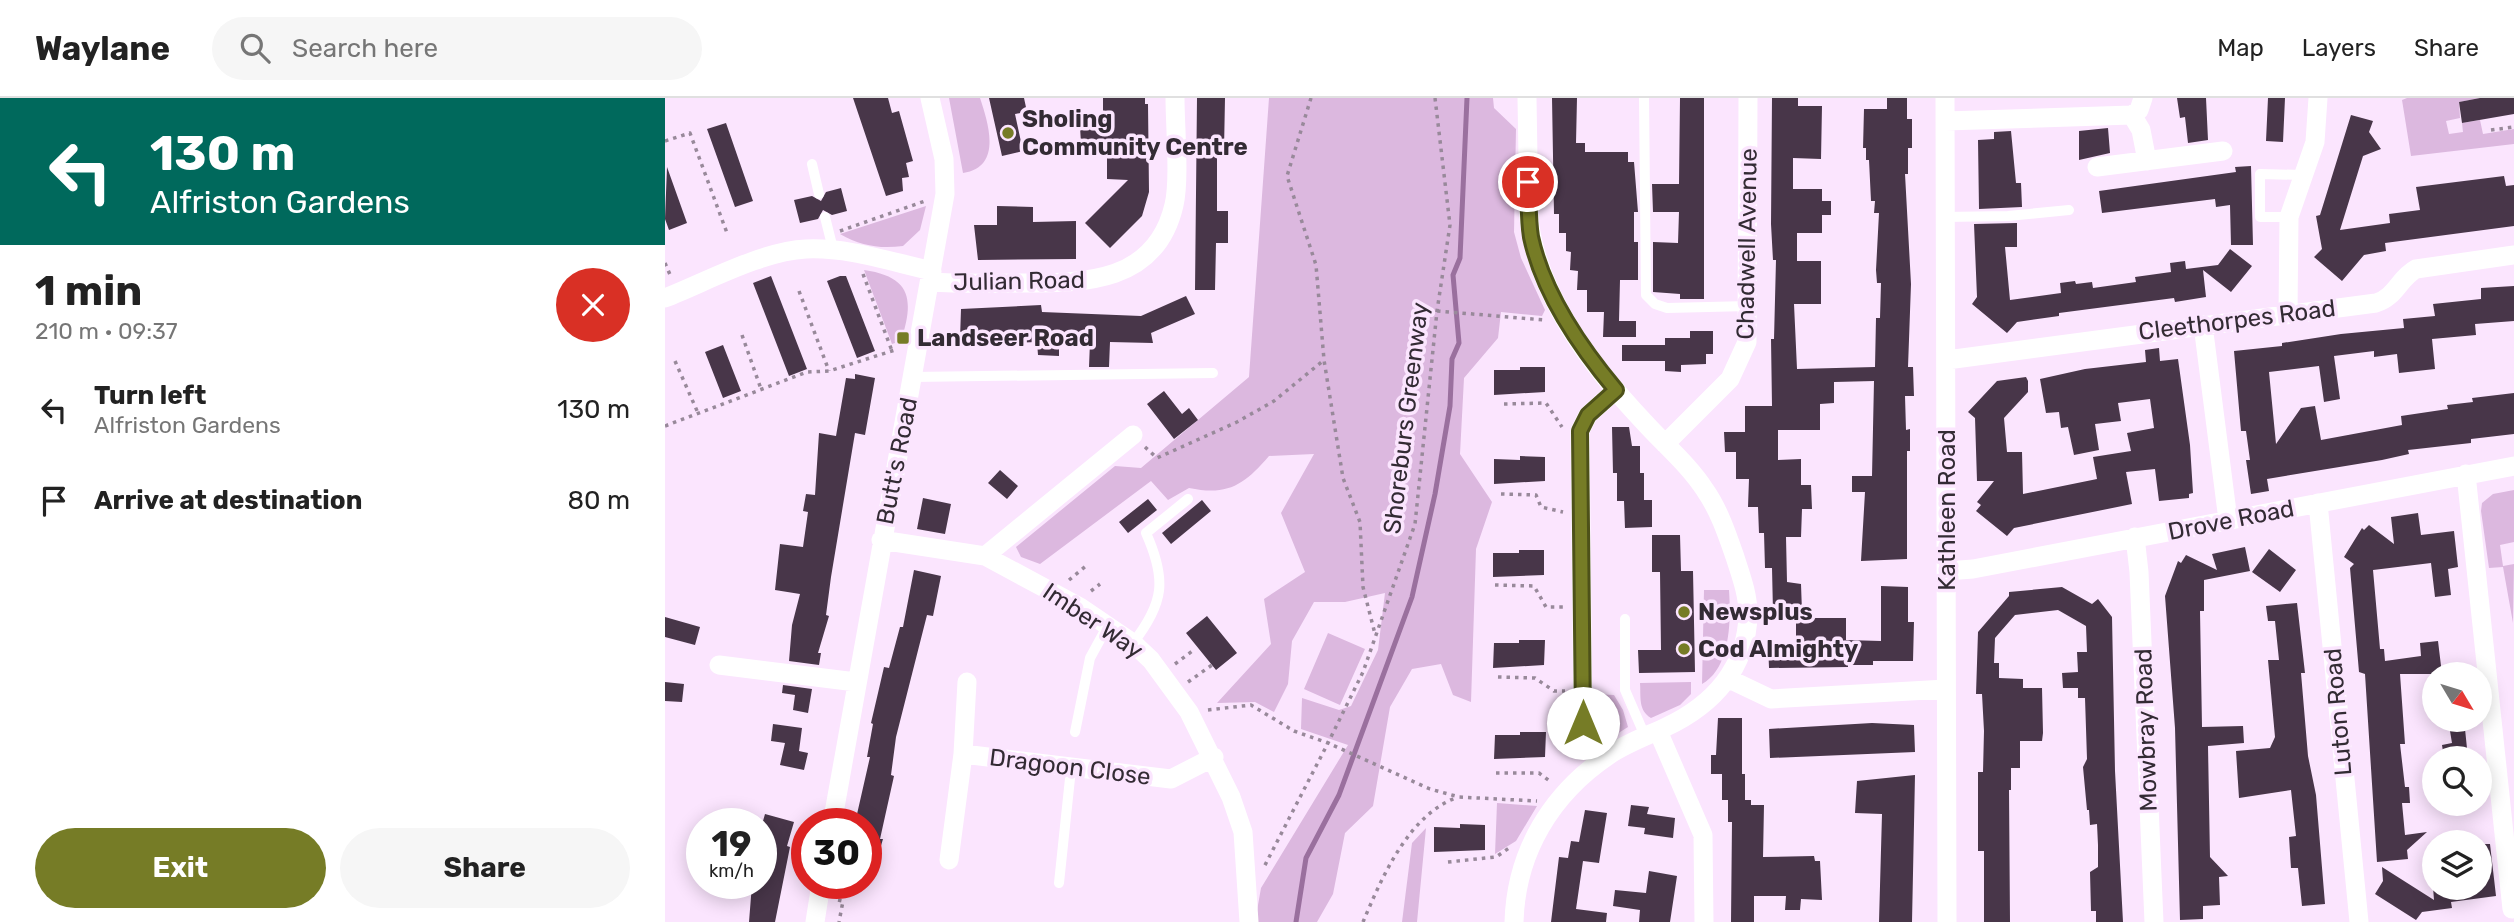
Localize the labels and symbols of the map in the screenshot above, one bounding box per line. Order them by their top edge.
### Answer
place label: Sholing Community Centre [1022,105,1248,161]
marker: Sholing Community Centre [1000,125,1016,141]
street label: Chadwell Avenue [1731,148,1763,340]
pin [1498,152,1558,212]
street label: Julian Road [953,266,1085,296]
street label: Cleethorpes Road [2137,294,2337,346]
street label: Shoreburs Greenway [1378,301,1434,535]
place label: Landseer Road [917,324,1094,352]
marker: Landseer Road [895,330,911,346]
street label: Butt's Road [871,395,923,527]
street label: Kathleen Road [1933,429,1961,591]
street label: Drove Road [2166,494,2296,546]
street label: Imber Way [1038,577,1148,665]
place label: Newsplus [1698,598,1813,626]
marker: Newsplus [1676,604,1692,620]
place label: Cod Almighty [1698,635,1858,663]
marker: Cod Almighty [1676,641,1692,657]
street label: Luton Road [2318,647,2358,777]
street label: Mowbray Road [2129,648,2163,812]
north arrow [2422,662,2492,732]
position arrow [1546,686,1620,760]
street label: Dragoon Close [988,743,1152,791]
speed limit sign: 30 [791,808,882,899]

